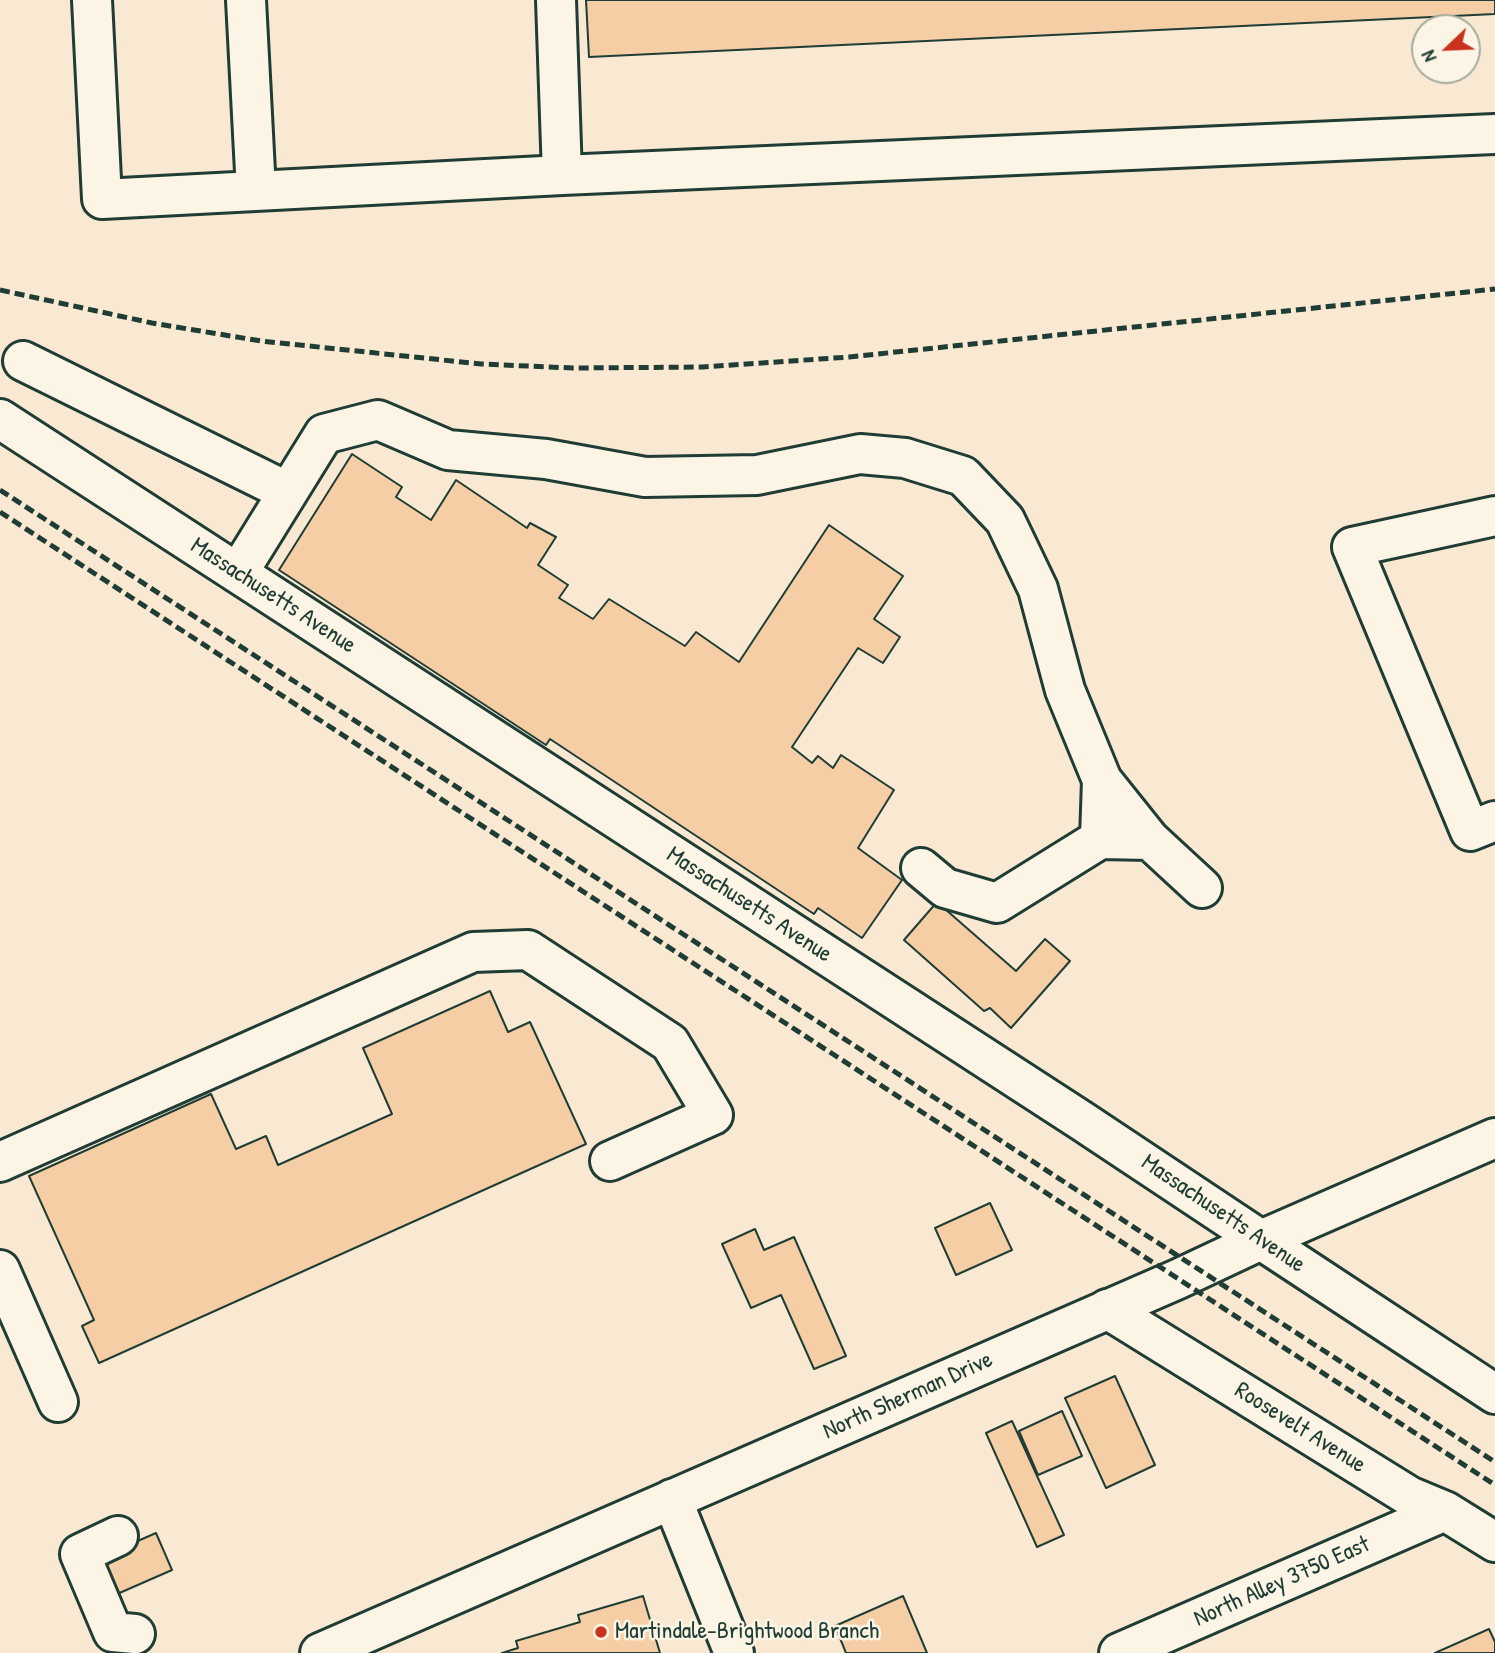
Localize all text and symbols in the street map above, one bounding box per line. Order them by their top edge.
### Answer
north arrow [1411,14,1481,84]
text: N [1415,47,1442,66]
street label: Massachusetts Avenue [185,532,361,660]
street label: Massachusetts Avenue [661,841,837,969]
street label: Massachusetts Avenue [1136,1149,1310,1279]
street label: North Sherman Drive [819,1346,997,1446]
street label: Roosevelt Avenue [1229,1376,1371,1480]
street label: North Alley 3750 East [1190,1530,1374,1634]
place label: Martindale-Brightwood Branch [615,1618,879,1646]
marker: Martindale-Brightwood Branch [593,1624,609,1640]

